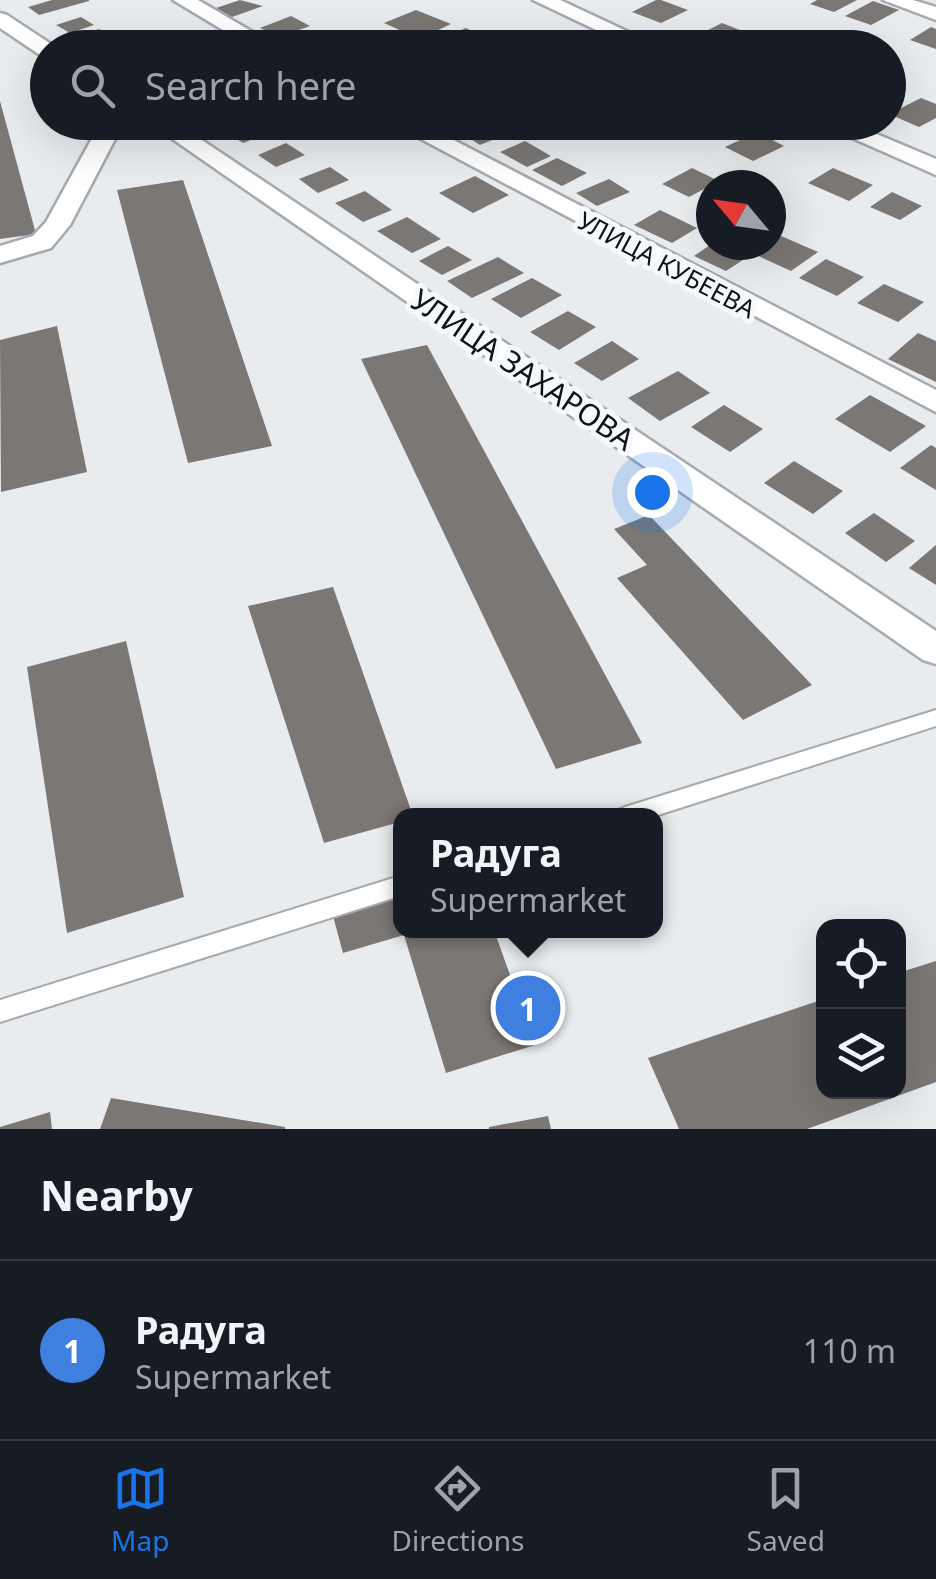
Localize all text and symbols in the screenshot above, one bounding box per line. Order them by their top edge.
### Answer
search box [30,30,906,140]
icon: search [65,58,120,113]
text: Search here [145,59,356,111]
north arrow [696,170,786,260]
street label: УЛИЦА КУБЕЕВА [572,203,762,325]
street label: УЛИЦА ЗАХАРОВА [403,279,644,460]
your location [627,467,678,518]
popup [393,808,663,938]
text: Радуга [430,826,562,878]
text: Supermarket [430,878,626,921]
map controls [816,919,906,1099]
button: locate [816,919,906,1009]
pin: 1 [496,970,560,1046]
button: layers [816,1009,906,1099]
text: Nearby [40,1166,193,1223]
text: Радуга [135,1303,267,1355]
text: 1 [63,1329,82,1372]
text: 110 m [803,1329,896,1372]
text: Supermarket [135,1355,331,1398]
tab: Map [111,1461,169,1559]
tab: Directions [392,1461,524,1559]
tab: Saved [747,1461,825,1559]

